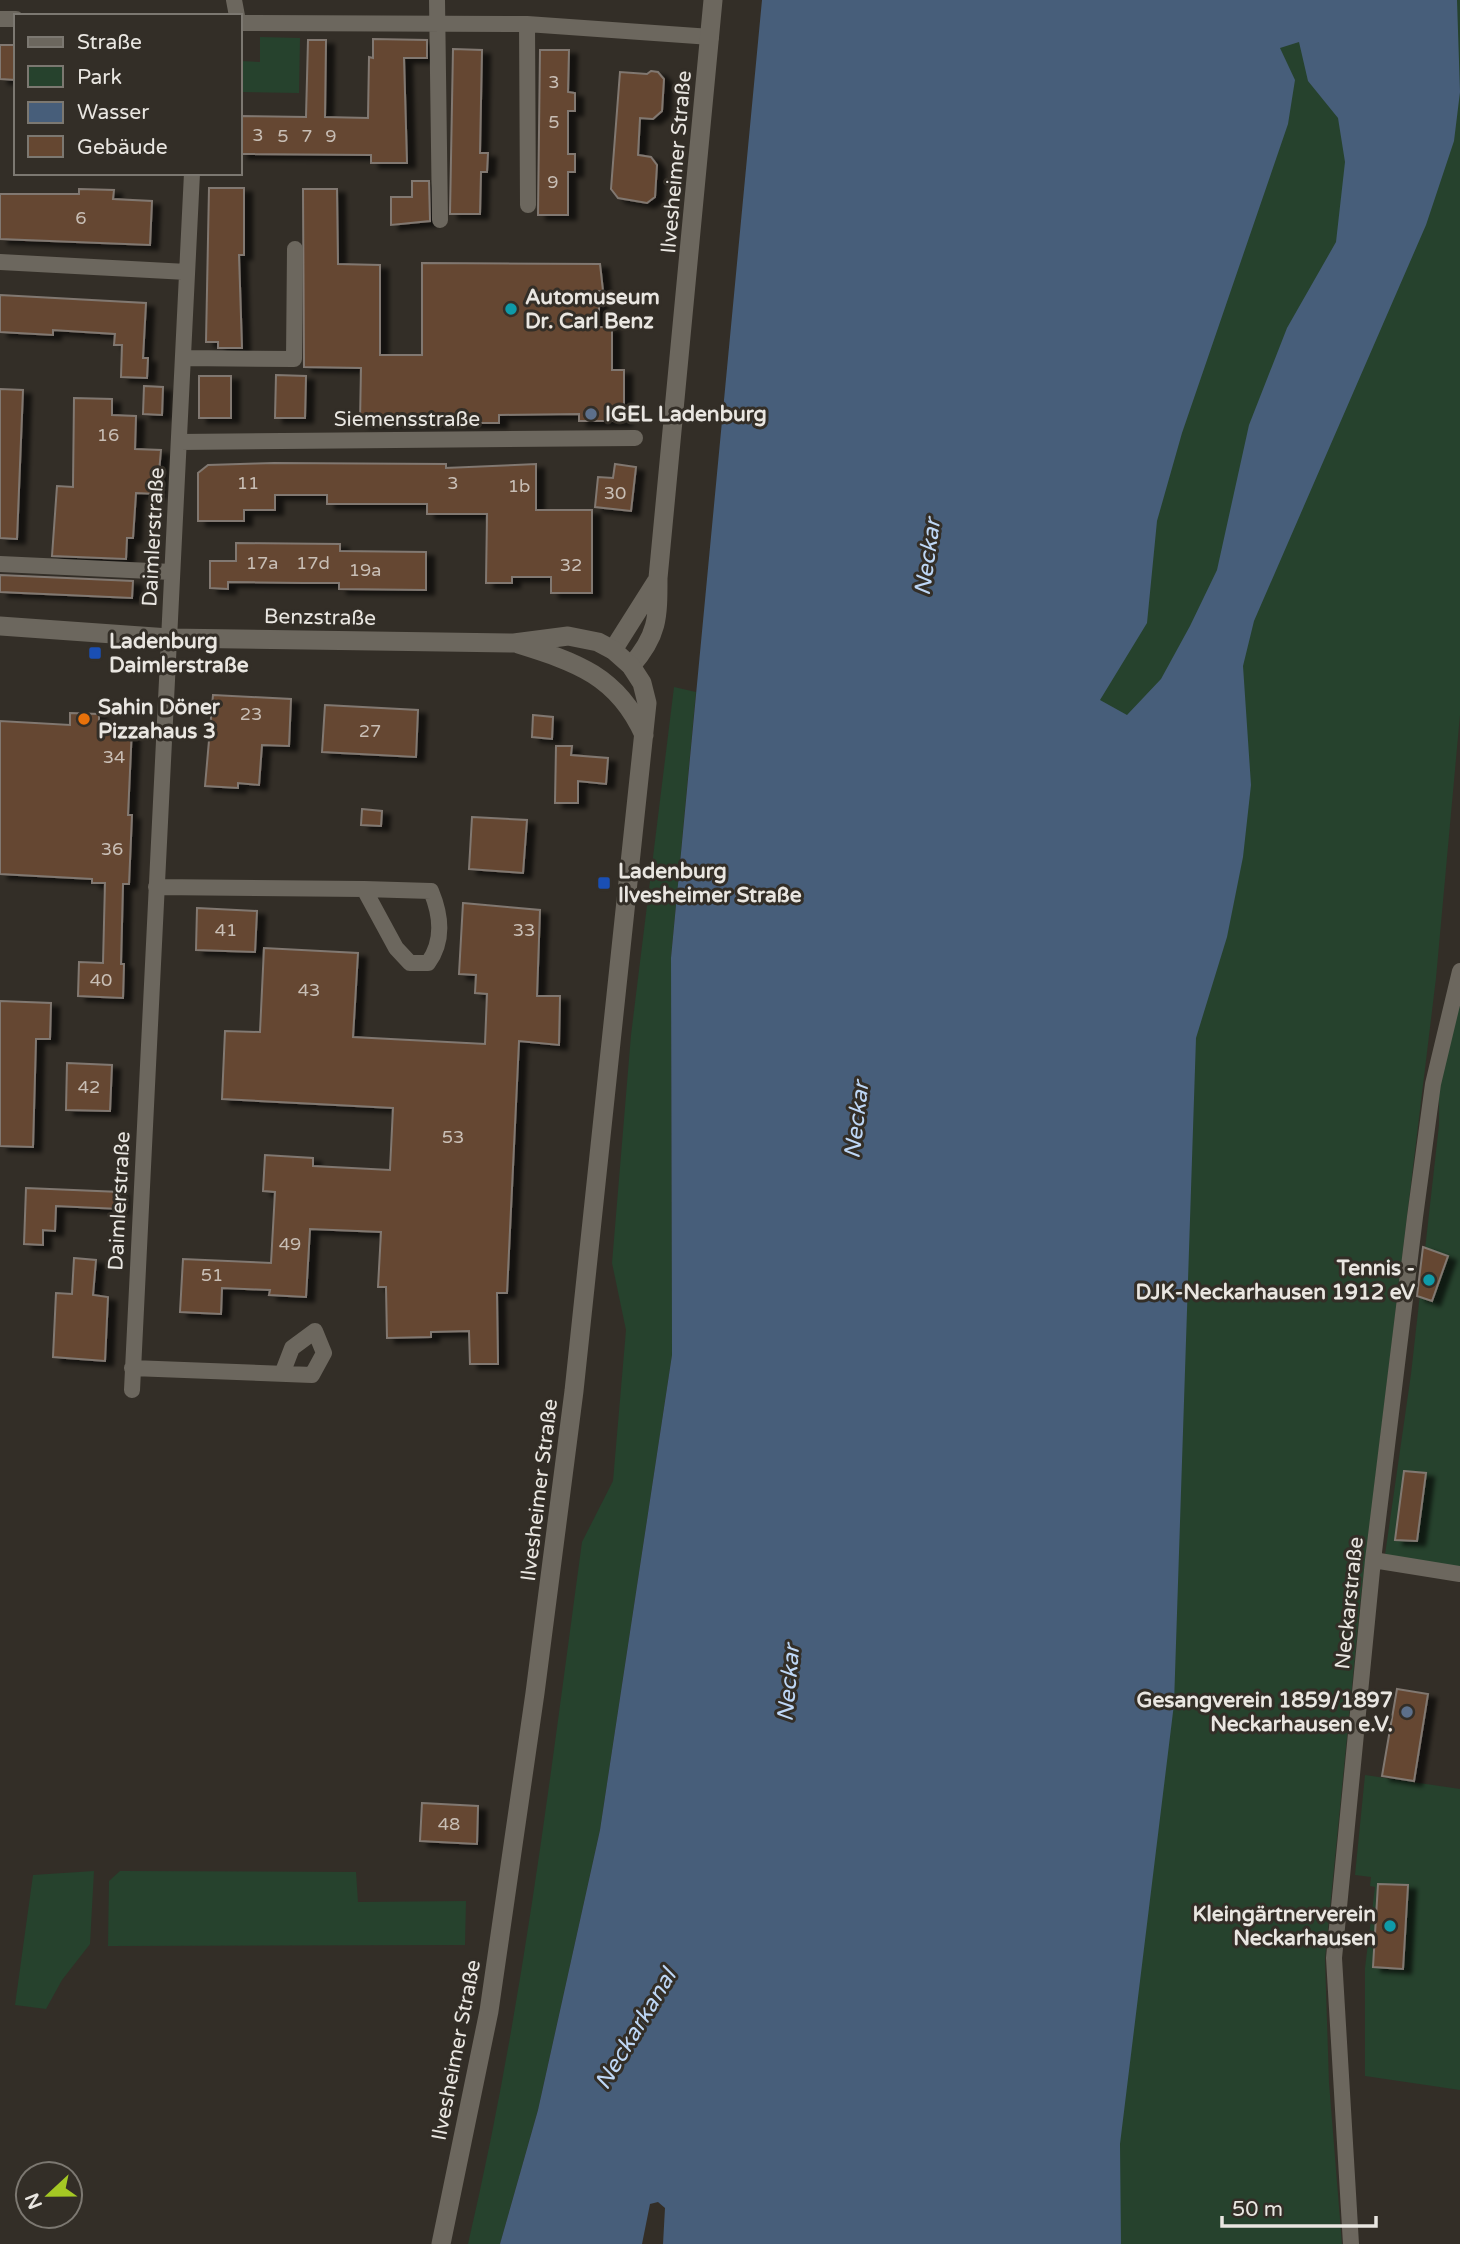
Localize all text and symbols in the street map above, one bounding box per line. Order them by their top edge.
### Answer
legend [14,14,242,175]
text: Straße [77,30,142,55]
text: Park [77,65,122,90]
street label: Ilvesheimer Straße [656,69,697,255]
house number: 3 [548,71,560,93]
text: Wasser [77,100,149,125]
house number: 5 [548,111,560,133]
house number: 3 [252,124,264,146]
house number: 5 [277,125,289,147]
house number: 7 [301,125,313,147]
house number: 9 [325,125,337,147]
text: Gebäude [77,135,168,160]
house number: 9 [547,171,559,193]
house number: 6 [75,207,87,229]
place label: Automuseum Dr. Carl Benz [525,285,660,334]
marker: Automuseum Dr. Carl Benz [503,301,519,317]
place label: IGEL Ladenburg [605,402,767,427]
marker: IGEL Ladenburg [583,406,599,422]
street label: Siemensstraße [334,407,480,432]
house number: 16 [97,424,119,446]
street label: Daimlerstraße [137,467,170,607]
house number: 11 [237,472,259,494]
house number: 3 [447,472,459,494]
house number: 1b [508,475,530,497]
house number: 30 [604,482,626,504]
water label: Neckar [909,514,948,597]
house number: 17a [246,552,278,574]
house number: 17d [296,552,330,574]
house number: 32 [560,554,582,576]
house number: 19a [349,559,381,581]
street label: Benzstraße [264,604,376,631]
place label: Ladenburg Daimlerstraße [109,629,249,678]
marker: Ladenburg Daimlerstraße [87,645,103,661]
place label: Sahin Döner Pizzahaus 3 [98,695,221,744]
house number: 23 [240,703,262,725]
marker: Sahin Döner Pizzahaus 3 [76,711,92,727]
house number: 27 [359,720,381,742]
house number: 34 [103,746,125,768]
house number: 36 [101,838,123,860]
place label: Ladenburg Ilvesheimer Straße [618,859,802,908]
marker: Ladenburg Ilvesheimer Straße [596,875,612,891]
house number: 41 [215,919,237,941]
house number: 33 [513,919,535,941]
house number: 40 [90,969,112,991]
house number: 43 [298,979,320,1001]
house number: 42 [78,1076,100,1098]
water label: Neckar [838,1077,876,1160]
house number: 53 [442,1126,464,1148]
street label: Daimlerstraße [103,1131,136,1271]
house number: 49 [279,1233,301,1255]
place label: Tennis - DJK-Neckarhausen 1912 eV [1135,1256,1415,1305]
house number: 51 [201,1264,223,1286]
marker: Tennis - DJK-Neckarhausen 1912 eV [1421,1272,1437,1288]
street label: Ilvesheimer Straße [516,1397,563,1583]
street label: Neckarstraße [1330,1535,1369,1671]
water label: Neckar [772,1640,807,1723]
place label: Gesangverein 1859/1897 Neckarhausen e.V. [1137,1688,1393,1737]
marker: Gesangverein 1859/1897 Neckarhausen e.V. [1399,1704,1415,1720]
house number: 48 [438,1813,460,1835]
place label: Kleingärtnerverein Neckarhausen [1192,1902,1376,1951]
marker: Kleingärtnerverein Neckarhausen [1382,1918,1398,1934]
street label: Ilvesheimer Straße [427,1958,486,2143]
water label: Neckarkanal [589,1962,684,2095]
north arrow [14,2160,84,2230]
scale bar [1222,2184,1376,2228]
text: N [21,2190,47,2212]
text: 50 m [1232,2197,1283,2222]

